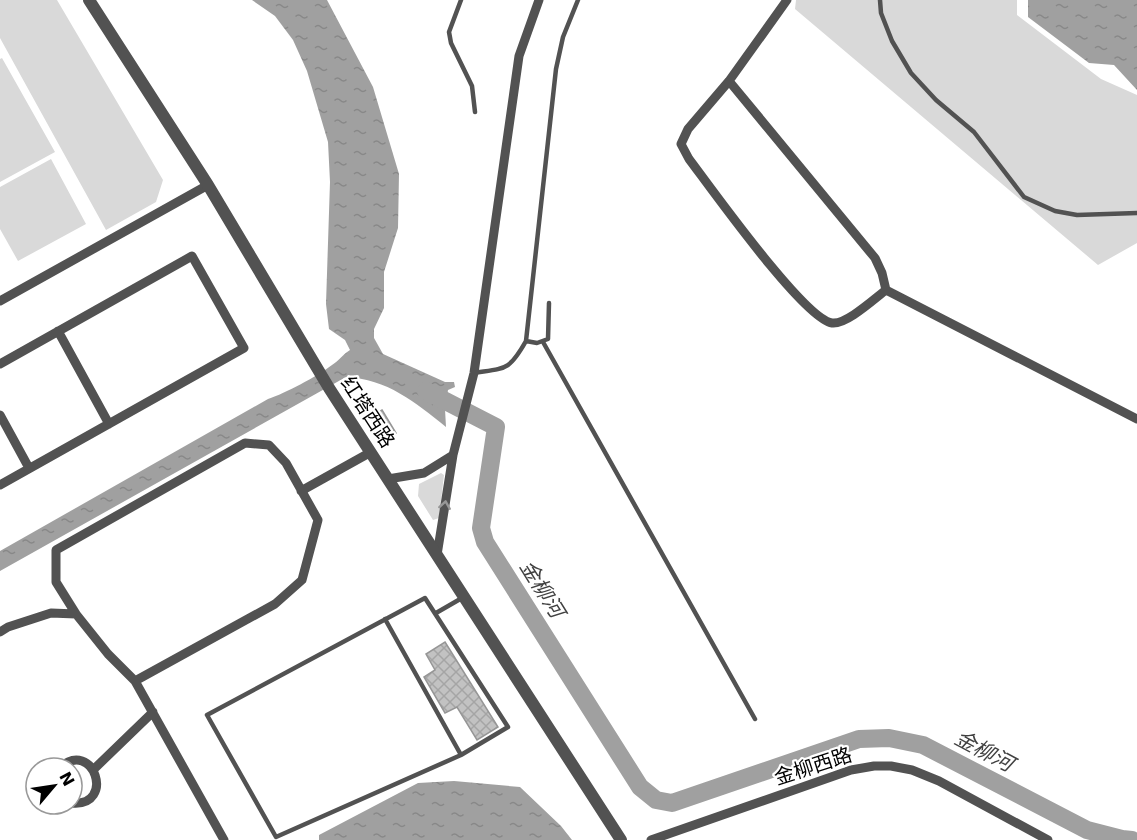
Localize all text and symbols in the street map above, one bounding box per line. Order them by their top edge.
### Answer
street label: 红塔西路 [336,372,400,452]
one-way arrow [439,500,451,510]
water label: 金柳河 [515,556,571,625]
water label: 金柳河 [951,726,1021,778]
street label: 金柳西路 [771,742,855,790]
north arrow [24,756,84,816]
text: N [55,769,78,789]

